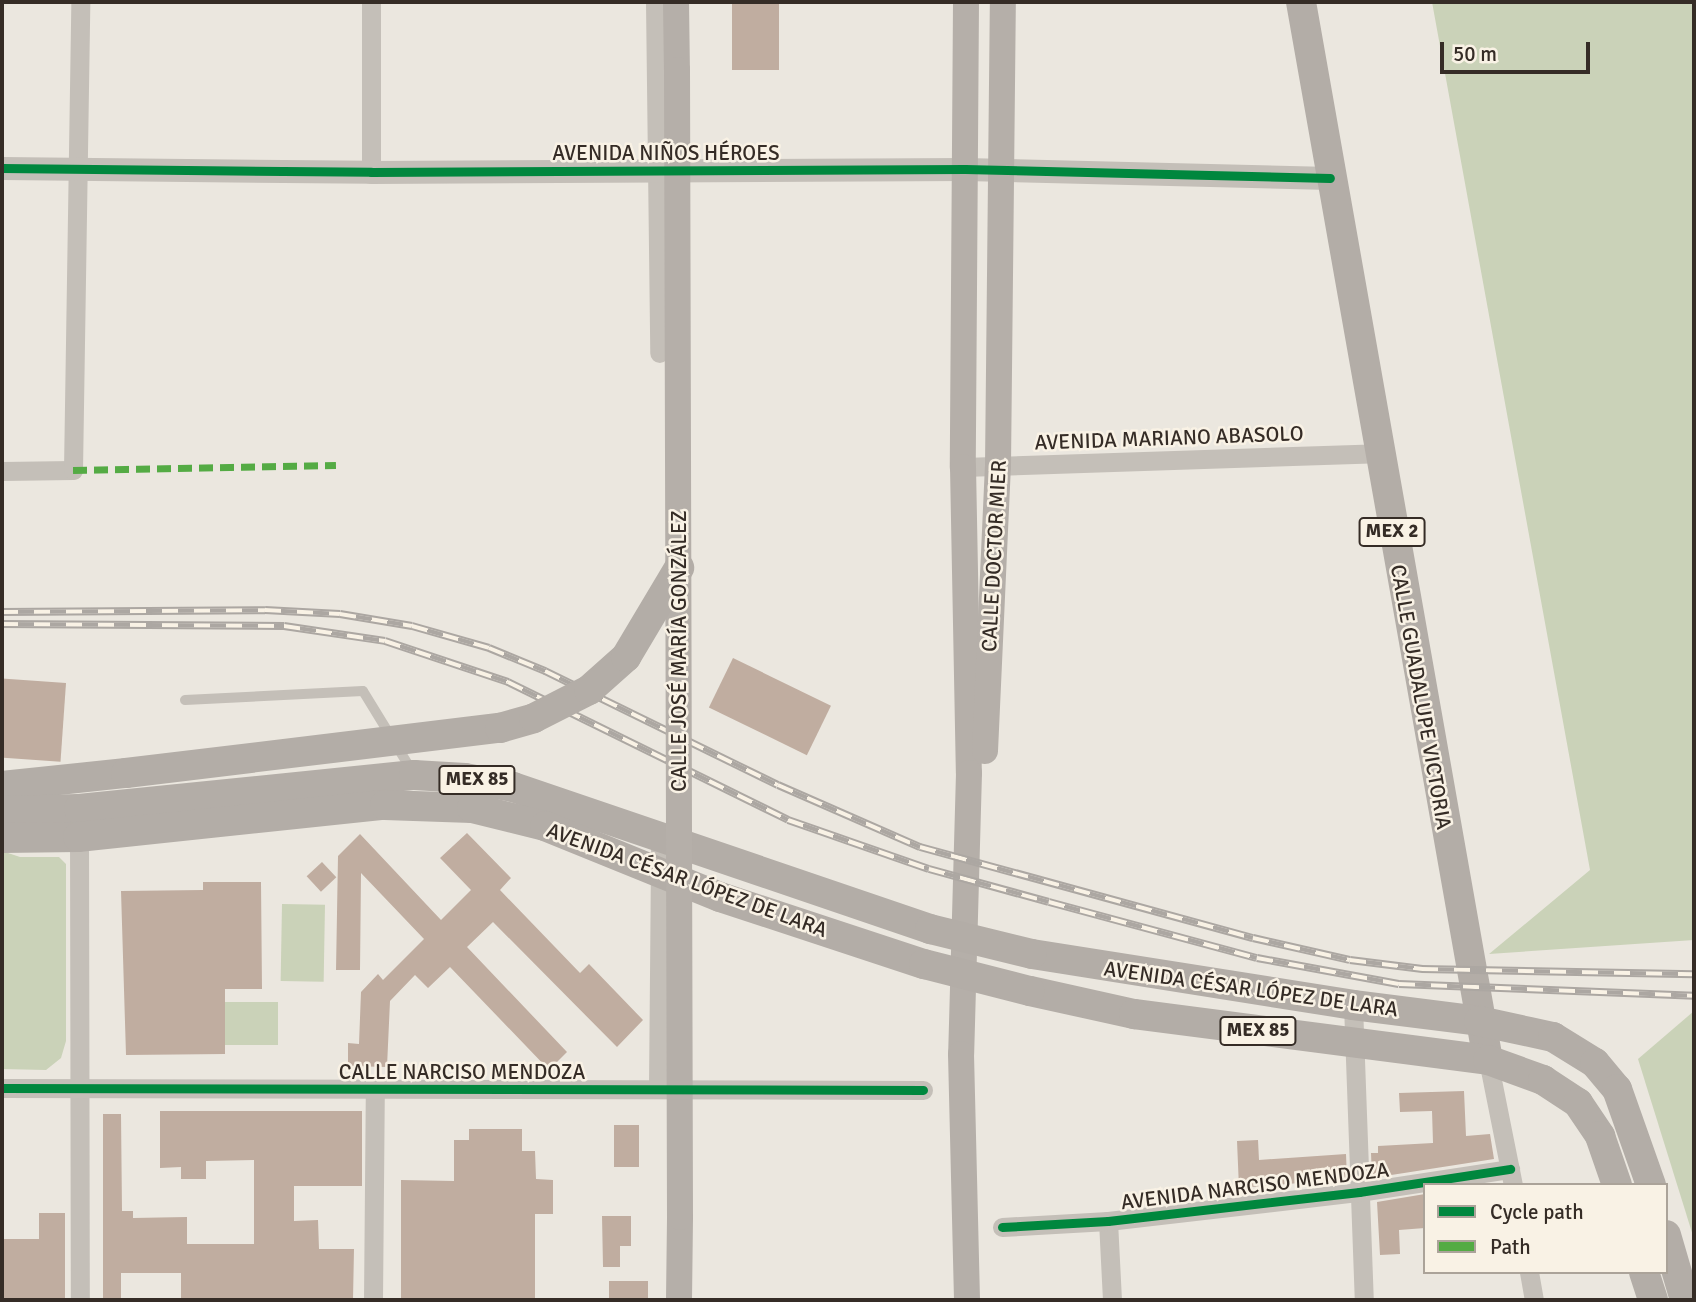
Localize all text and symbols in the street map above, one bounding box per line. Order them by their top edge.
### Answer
scale bar [1444,28,1594,72]
text: 50 m [1453,41,1497,67]
street label: AVENIDA NIÑOS HÉROES [552,140,780,166]
street label: AVENIDA MARIANO ABASOLO [1034,421,1304,455]
street label: CALLE DOCTOR MIER [976,459,1012,653]
street label: CALLE JOSÉ MARÍA GONZÁLEZ [666,510,692,792]
road number: MEX 2 [1357,516,1427,548]
street label: CALLE GUADALUPE VICTORIA [1385,563,1457,831]
road number: MEX 85 [437,764,517,796]
street label: AVENIDA CÉSAR LÓPEZ DE LARA [543,817,831,943]
street label: AVENIDA CÉSAR LÓPEZ DE LARA [1102,956,1400,1022]
road number: MEX 85 [1218,1015,1298,1046]
street label: CALLE NARCISO MENDOZA [339,1059,585,1085]
street label: AVENIDA NARCISO MENDOZA [1119,1157,1391,1215]
legend [1423,1183,1668,1274]
text: Cycle path [1490,1199,1584,1225]
text: Path [1490,1234,1531,1260]

